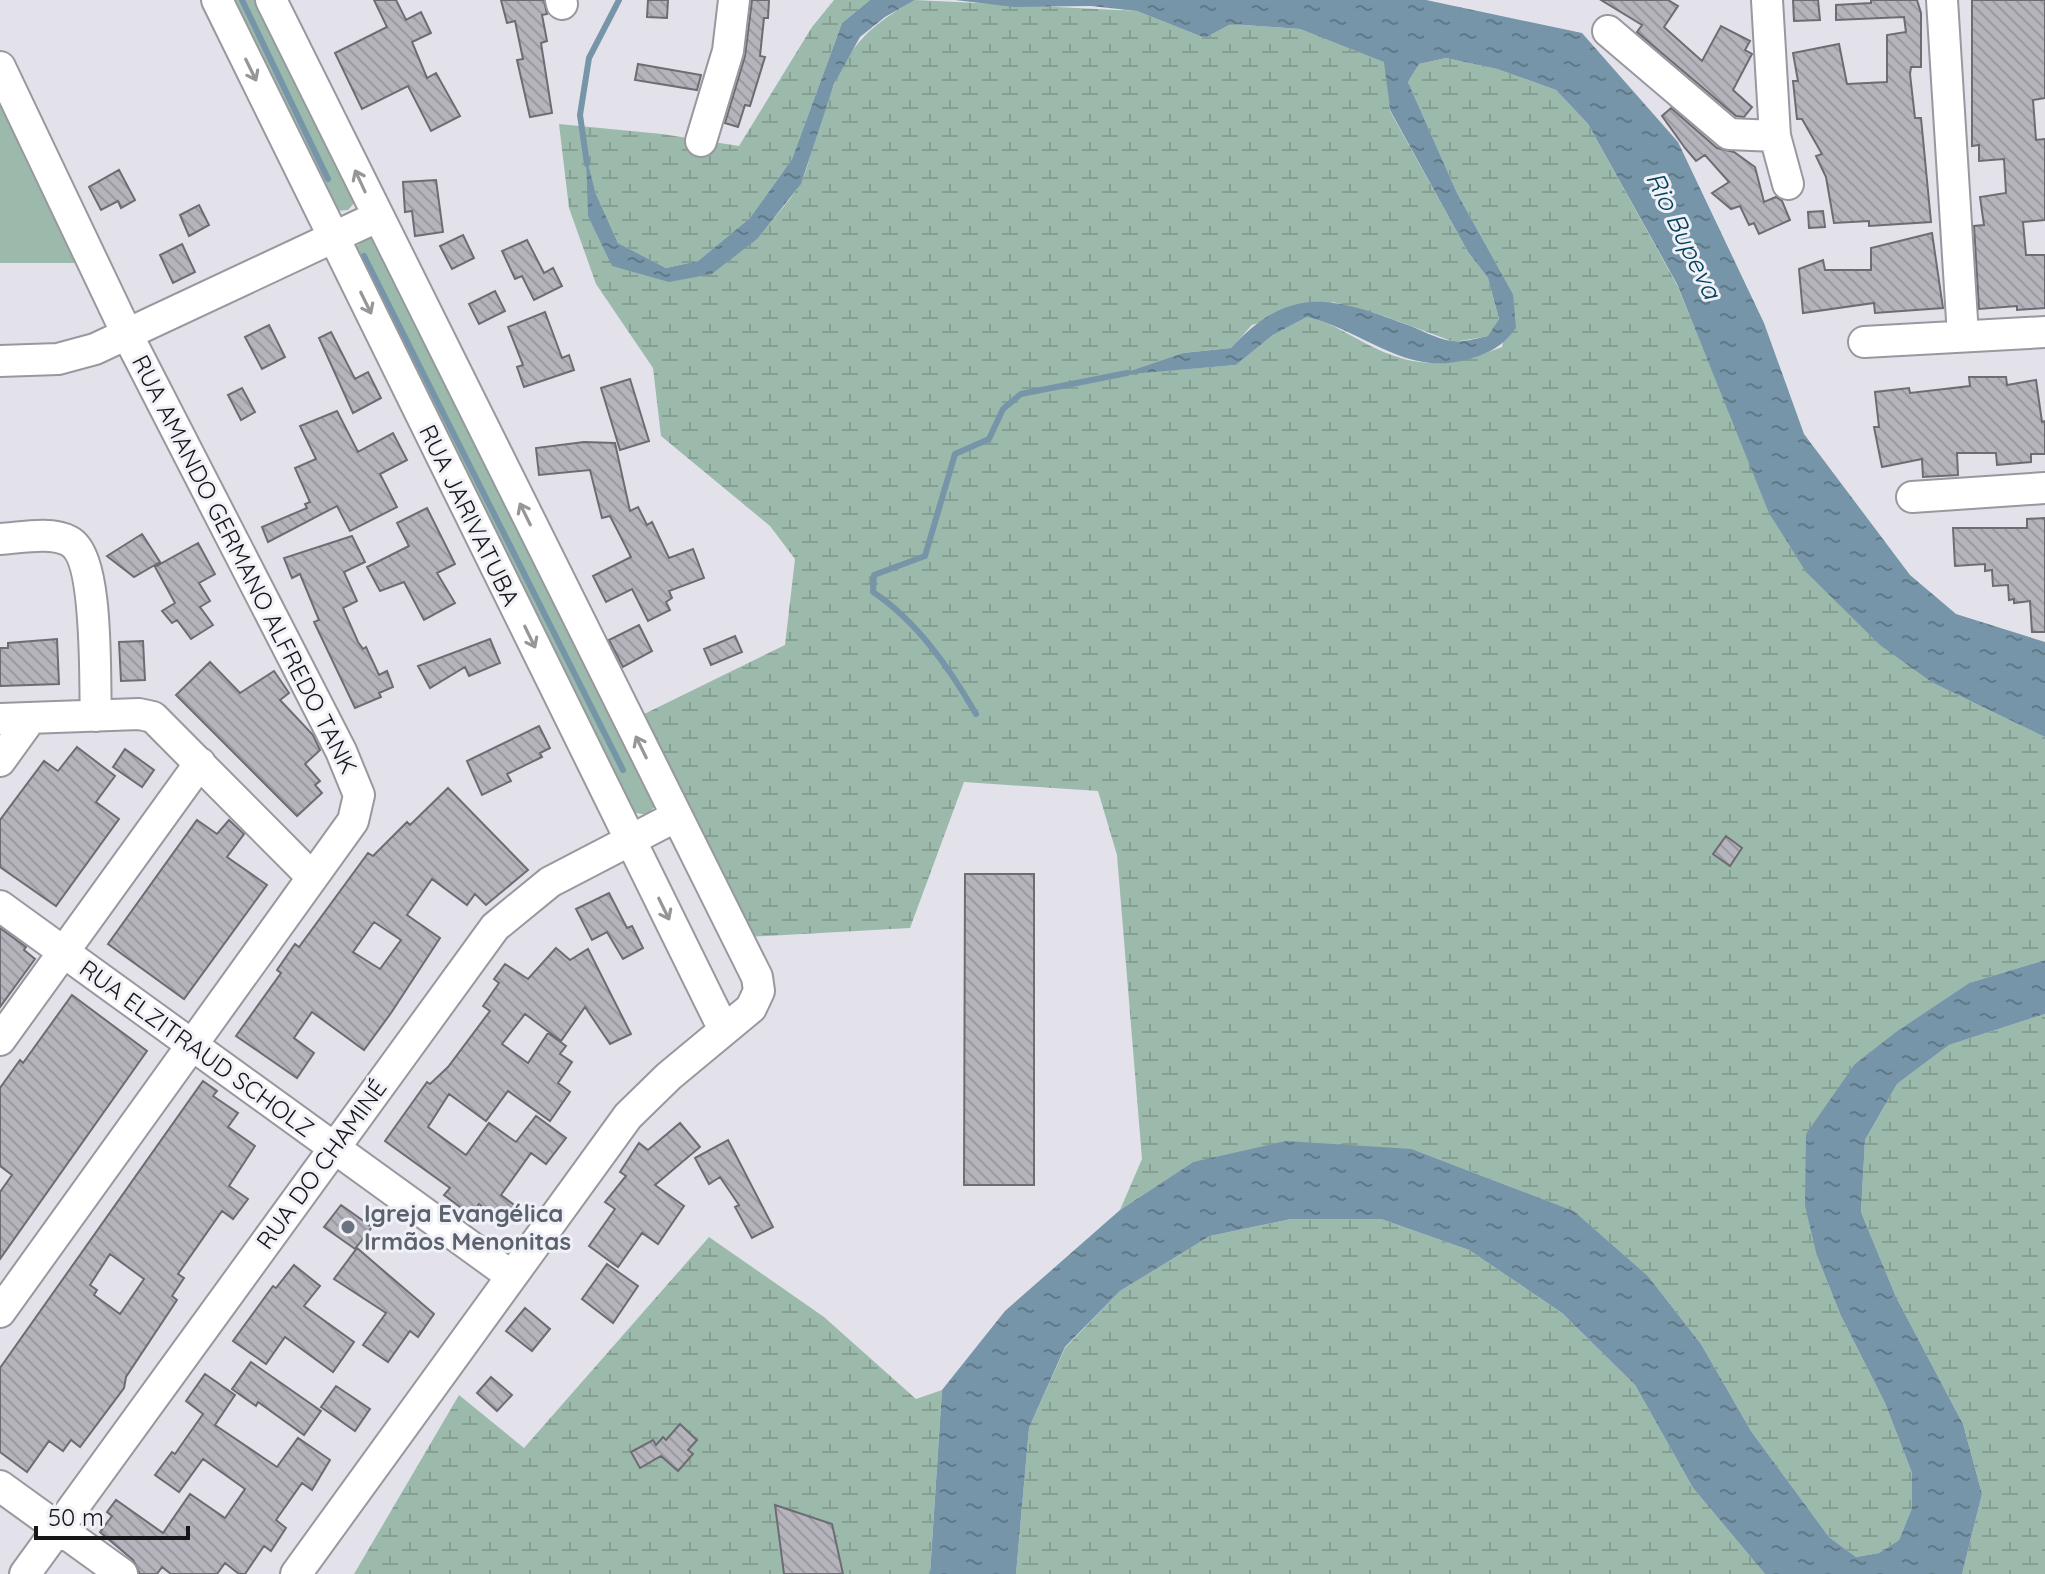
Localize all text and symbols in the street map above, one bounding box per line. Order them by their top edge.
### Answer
one-way arrow [244,57,260,81]
water label: Rio Bupeva [1639,166,1729,305]
one-way arrow [352,169,367,193]
one-way arrow [359,291,374,315]
street label: RUA AMANDO GERMANO ALFREDO TANK [126,350,364,778]
street label: RUA JARIVATUBA [413,419,527,611]
one-way arrow [517,503,532,527]
one-way arrow [523,625,538,649]
one-way arrow [632,736,648,760]
one-way arrow [656,896,672,920]
street label: RUA ELZITRAUD SCHOLZ [74,953,320,1143]
street label: RUA DO CHAMINÉ [249,1073,393,1255]
place label: Igreja Evangélica Irmãos Menonitas [364,1198,571,1256]
marker: Igreja Evangélica Irmãos Menonitas [339,1218,357,1236]
scale bar [36,1490,188,1540]
text: 50 m [48,1502,104,1532]

